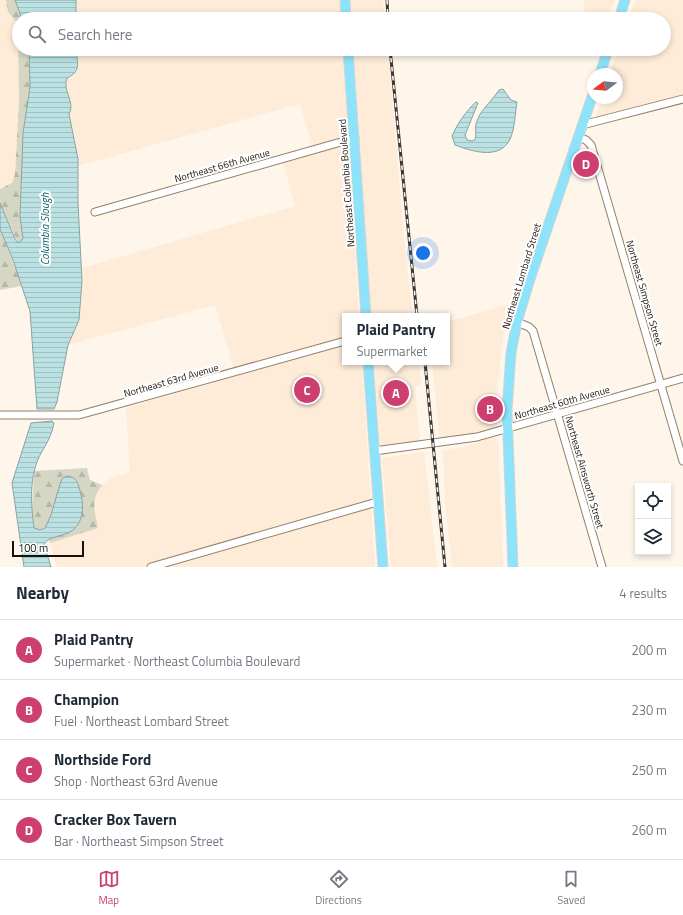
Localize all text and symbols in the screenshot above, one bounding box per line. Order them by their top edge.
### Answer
search box [12,12,671,56]
icon: search [26,23,48,45]
text: Search here [58,23,132,46]
north arrow [587,68,623,104]
street label: Northeast Columbia Boulevard [335,118,358,248]
street label: Northeast 66th Avenue [173,145,271,186]
pin: D [573,149,599,179]
water label: Columbia Slough [37,192,53,265]
street label: Northeast Lombard Street [498,221,545,331]
street label: Northeast Simpson Street [622,239,667,348]
your location [413,243,433,263]
popup [342,313,450,365]
text: Plaid Pantry [356,318,436,341]
text: Supermarket [356,341,427,361]
street label: Northeast 63rd Avenue [122,360,220,401]
pin: C [294,375,320,405]
pin: A [383,378,409,408]
street label: Northeast 60th Avenue [513,382,611,423]
pin: B [477,394,503,424]
street label: Northeast Ainsworth Street [561,414,608,530]
map controls [635,483,671,555]
button: locate [635,483,671,519]
button: layers [635,519,671,555]
scale bar [12,539,84,558]
text: 100 m [18,540,48,556]
text: Nearby [16,580,69,606]
text: 4 results [619,583,667,603]
text: Plaid Pantry [54,628,133,651]
text: A [25,640,33,660]
text: 200 m [631,640,667,660]
text: Supermarket · Northeast Columbia Boulevard [54,651,300,671]
text: Champion [54,688,119,711]
text: B [25,700,33,720]
text: 230 m [631,700,667,720]
text: Fuel · Northeast Lombard Street [54,711,229,731]
text: Northside Ford [54,748,151,771]
text: C [25,760,33,780]
text: 250 m [631,760,667,780]
text: Shop · Northeast 63rd Avenue [54,771,218,791]
text: Cracker Box Tavern [54,808,177,831]
text: D [25,820,33,840]
text: 260 m [631,820,667,840]
text: Bar · Northeast Simpson Street [54,831,224,851]
tab: Map [98,868,120,908]
tab: Directions [315,868,362,908]
tab: Saved [557,868,585,908]

